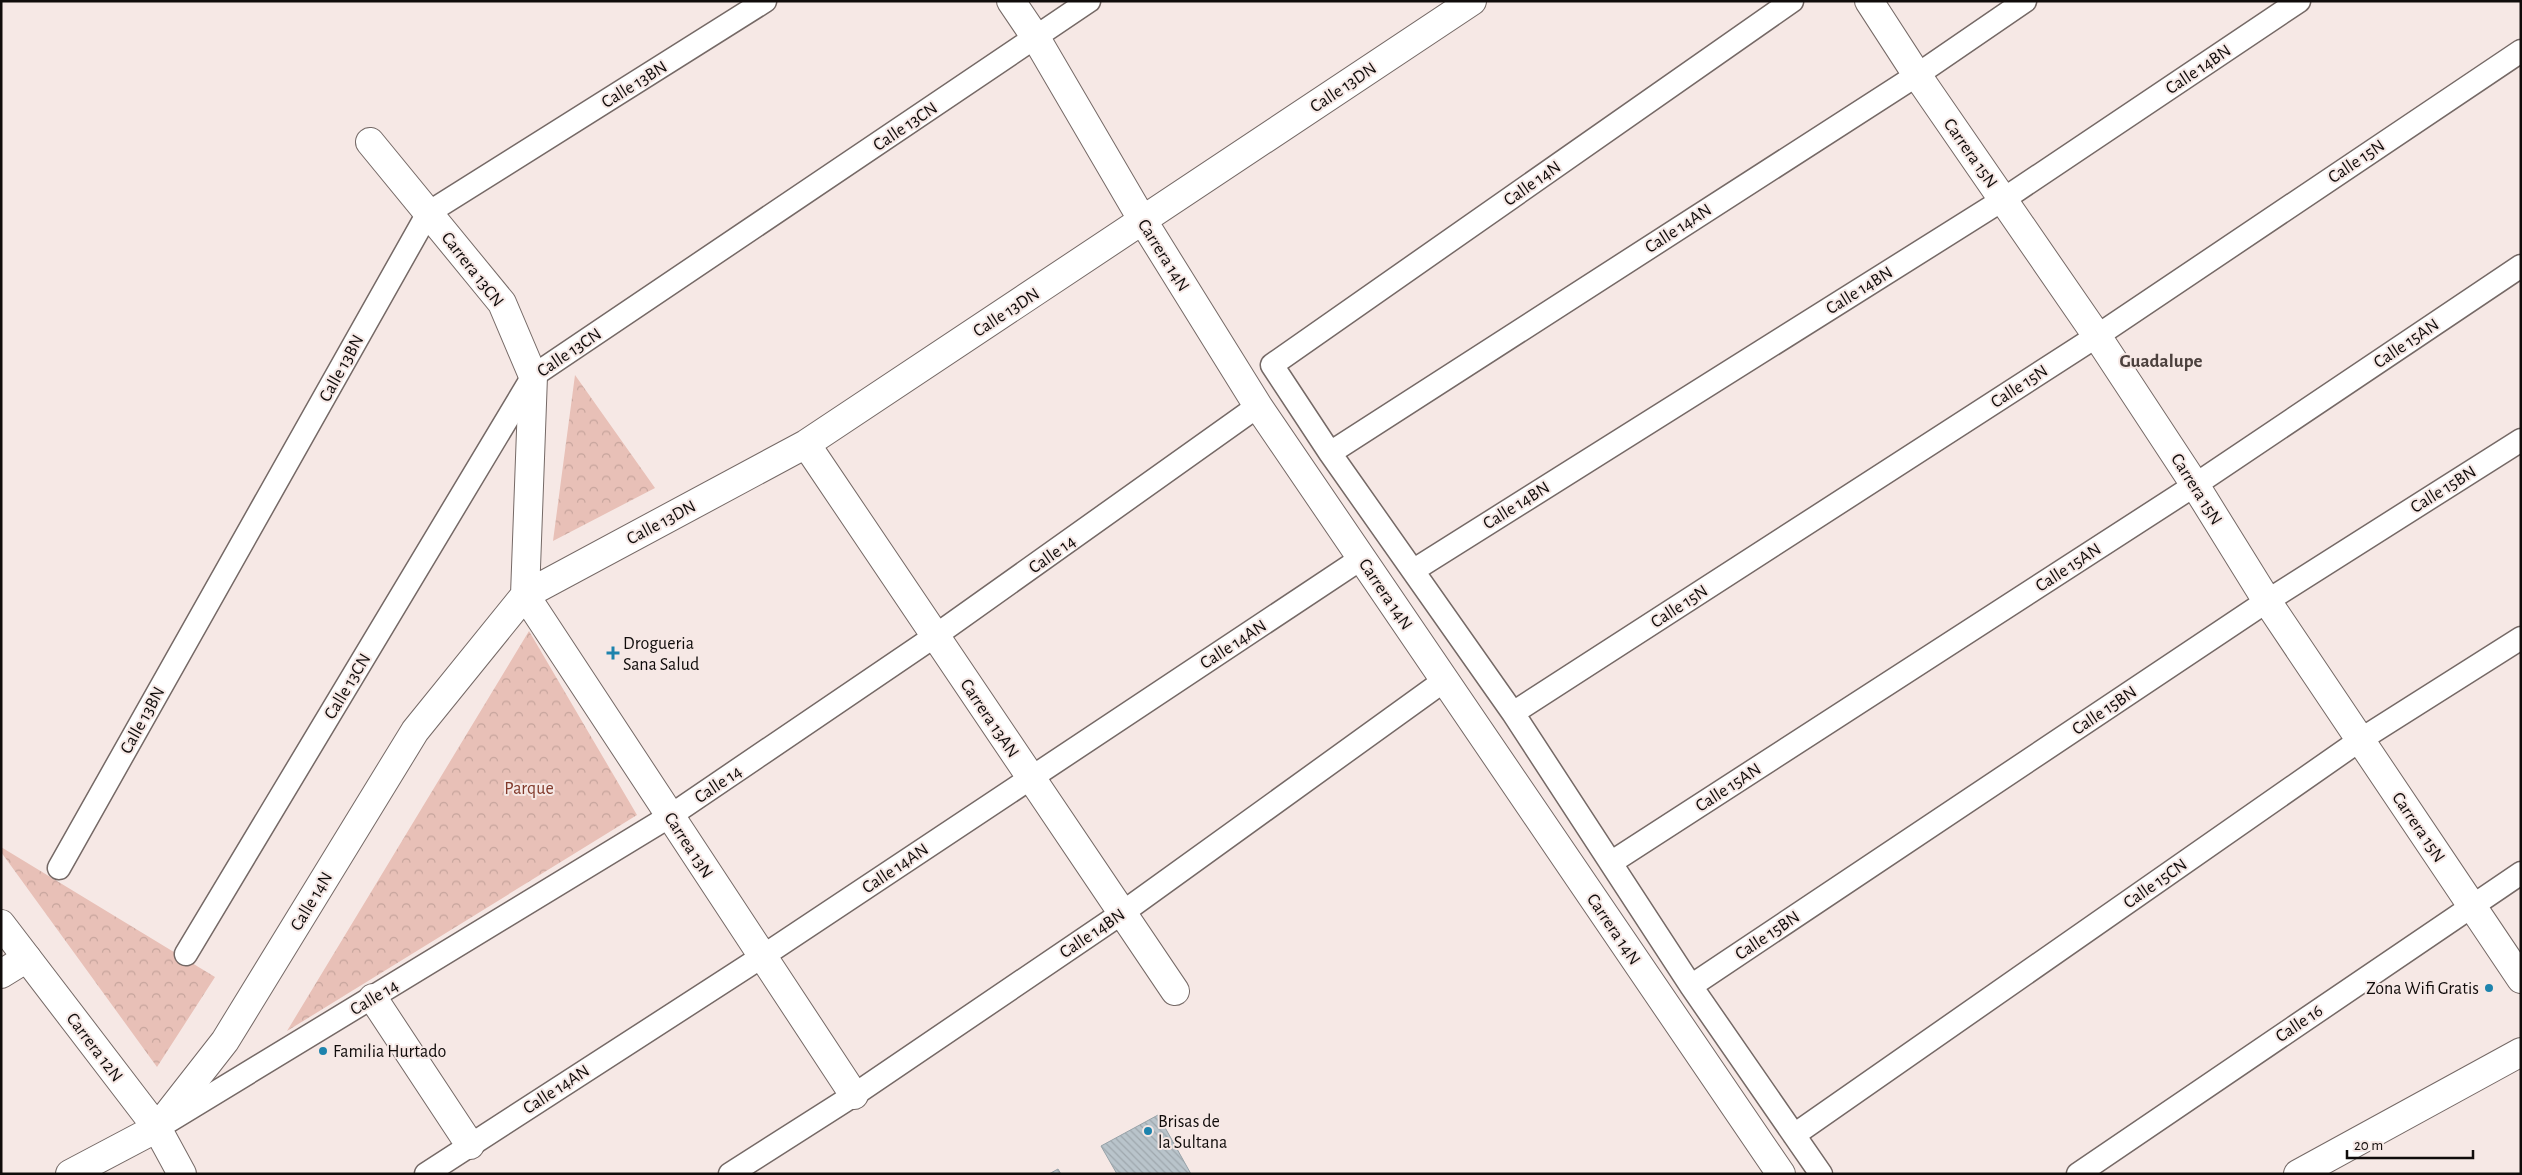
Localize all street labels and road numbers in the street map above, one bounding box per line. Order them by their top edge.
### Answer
street label: Calle 14BN [2163,41,2235,98]
street label: Calle 13BN [599,58,670,112]
street label: Calle 13DN [1307,59,1380,116]
street label: Calle 13CN [870,99,941,155]
street label: Carrera 15N [1940,116,2001,192]
street label: Calle 15N [2325,137,2388,187]
street label: Calle 14N [1501,158,1564,210]
street label: Calle 14AN [1642,201,1715,257]
street label: Carrera 14N [1134,216,1192,295]
street label: Carrera 13CN [438,229,507,310]
street label: Calle 14BN [1823,263,1896,318]
street label: Calle 13DN [970,285,1043,341]
street label: Calle 15AN [2371,316,2442,372]
street label: Calle 13CN [534,325,605,381]
street label: Calle 13BN [316,332,368,405]
street label: Calle 15N [1988,362,2051,412]
street label: Carrera 15N [2167,451,2225,528]
street label: Calle 15BN [2408,463,2479,517]
street label: Calle 14BN [1480,478,1553,533]
street label: Calle 13DN [624,497,699,549]
street label: Calle 14 [1026,532,1080,577]
street label: Calle 15AN [2033,540,2105,596]
street label: Carrera 14N [1355,556,1415,633]
street label: Calle 15N [1648,582,1711,632]
street label: Calle 14AN [1197,617,1270,673]
street label: Calle 13CN [321,651,374,722]
street label: Carrera 13AN [956,676,1022,761]
street label: Calle 15BN [2069,683,2140,739]
street label: Calle 13BN [117,684,169,757]
street label: Calle 15AN [1693,760,1765,816]
street label: Calle 14 [692,762,746,807]
street label: Carrera 15N [2388,789,2448,866]
street label: Carrea 13N [660,809,716,882]
street label: Calle 14AN [859,840,932,897]
street label: Calle 15CN [2120,855,2191,912]
street label: Calle 14N [287,869,336,934]
street label: Carrera 14N [1583,891,1643,968]
street label: Calle 14BN [1057,905,1129,962]
street label: Calle 15BN [1732,908,1803,964]
street label: Calle 14 [347,976,402,1019]
street label: Calle 16 [2273,1002,2326,1046]
street label: Carrera 12N [63,1010,126,1085]
street label: Calle 14AN [520,1062,593,1118]

